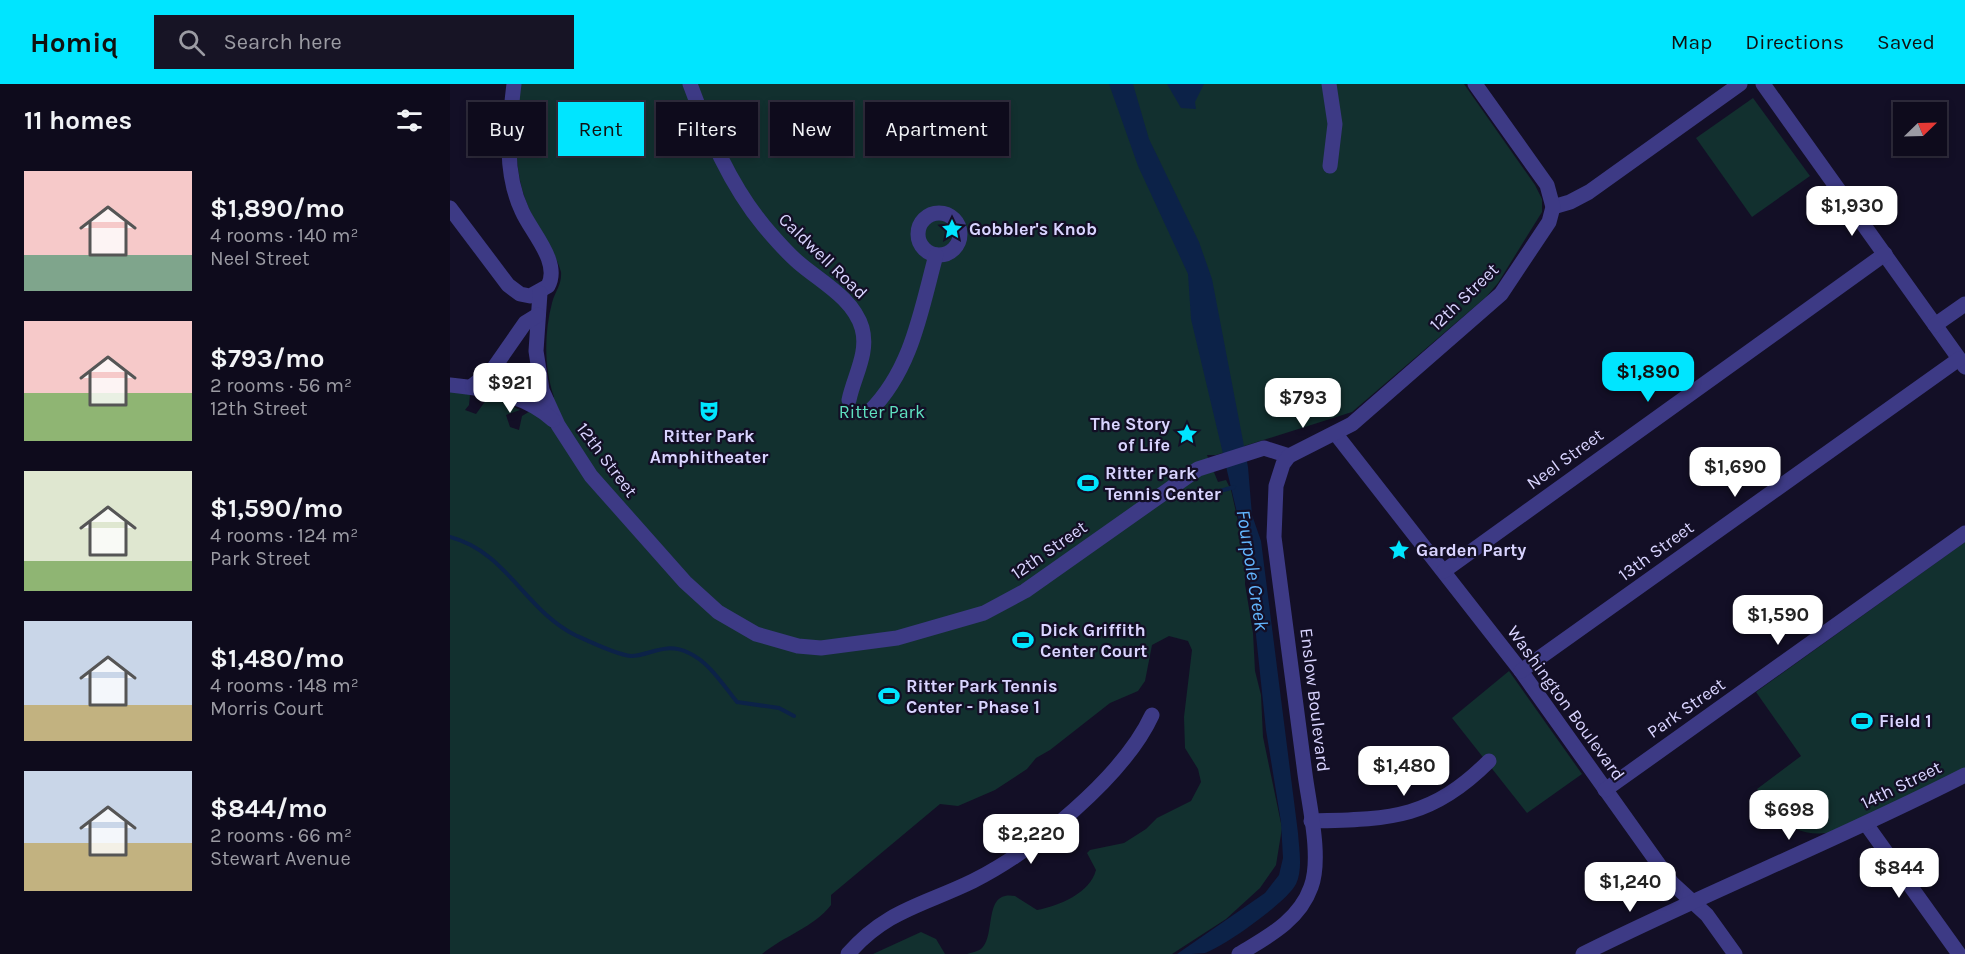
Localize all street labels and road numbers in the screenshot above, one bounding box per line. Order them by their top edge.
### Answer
street label: Caldwell Road [774,208,872,304]
street label: 12th Street [1425,258,1503,335]
street label: 12th Street [572,418,642,502]
street label: Neel Street [1522,424,1608,494]
street label: 12th Street [1007,516,1091,584]
street label: 13th Street [1614,516,1698,586]
street label: Washington Boulevard [1502,621,1630,785]
street label: Enslow Boulevard [1295,627,1335,773]
street label: Park Street [1643,673,1729,743]
street label: 14th Street [1857,756,1945,814]

